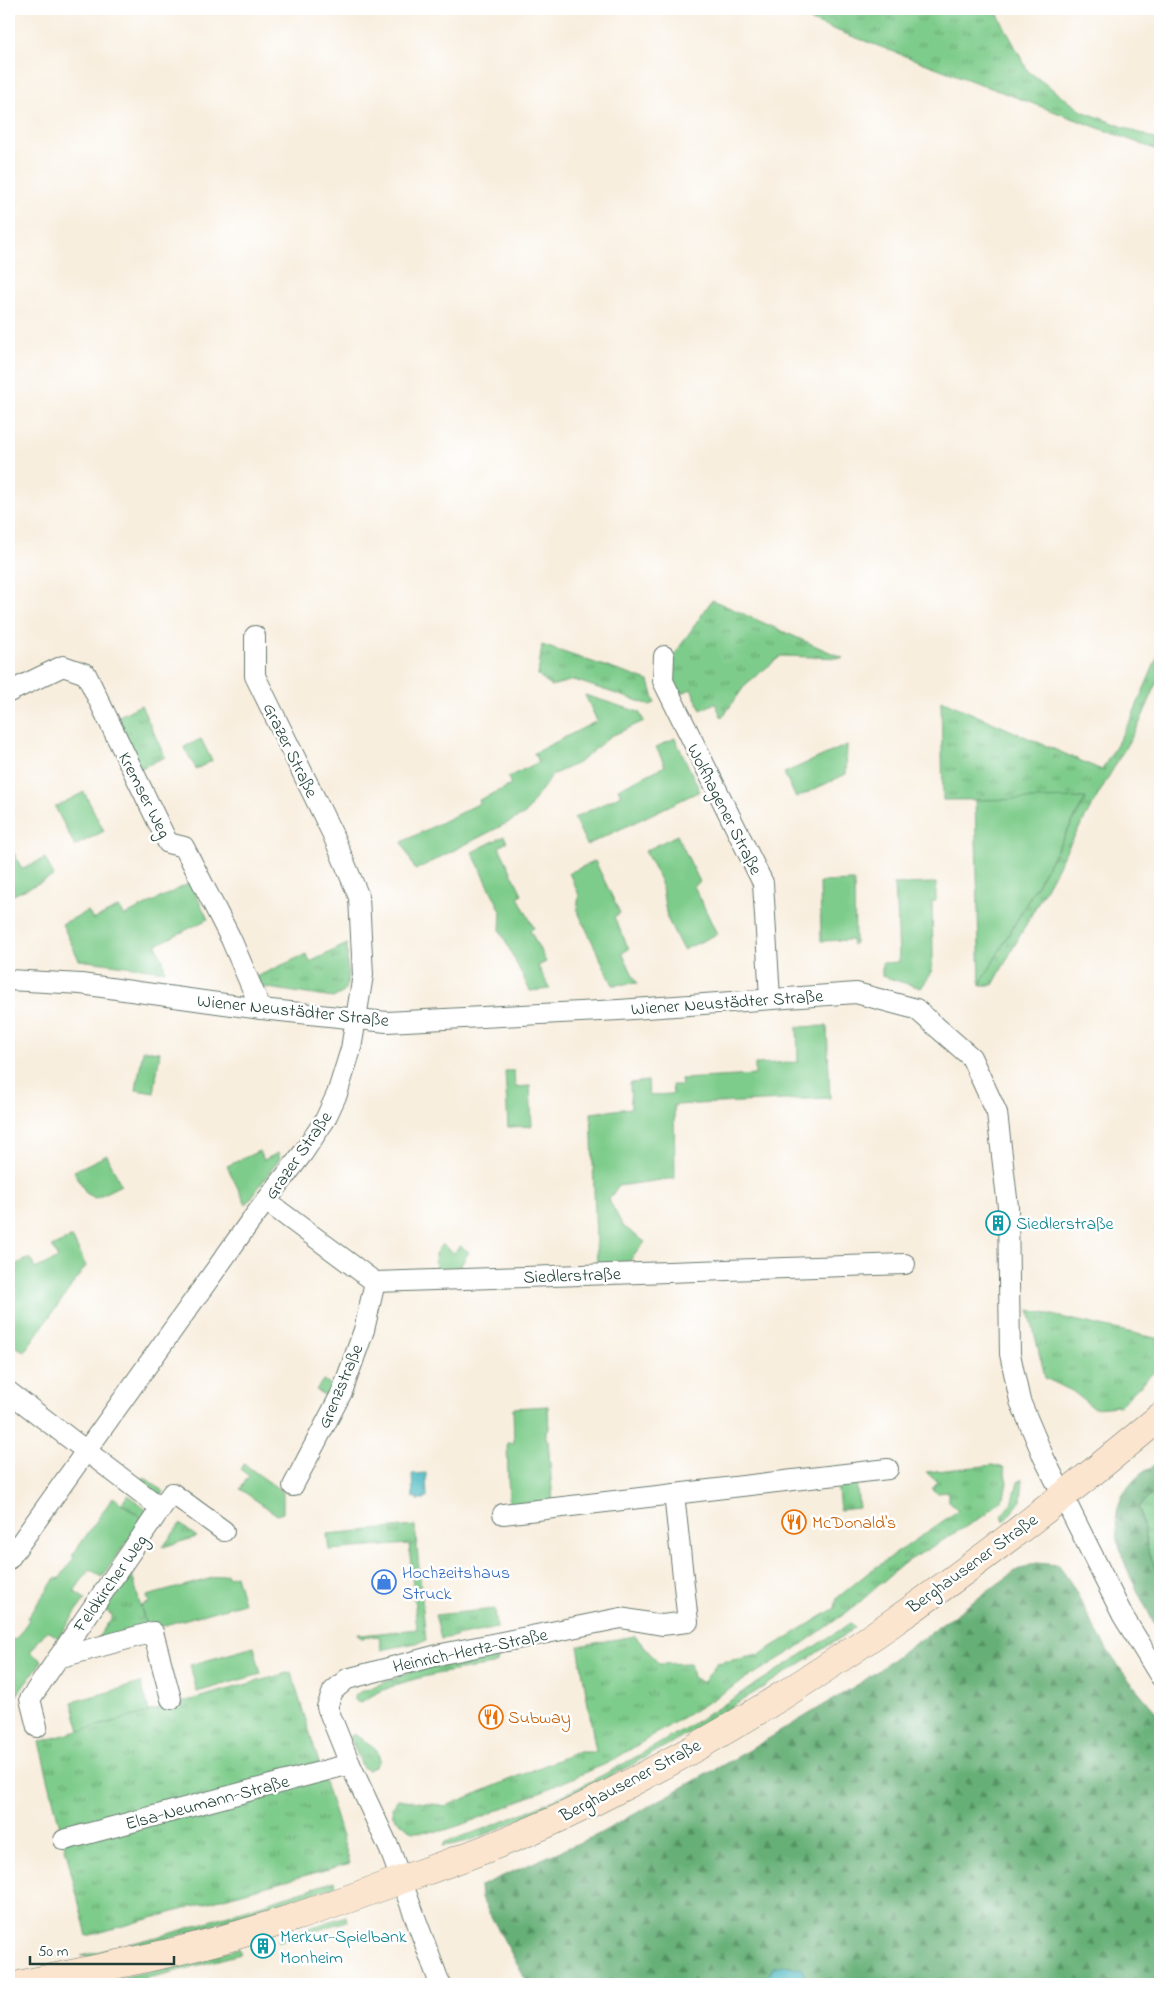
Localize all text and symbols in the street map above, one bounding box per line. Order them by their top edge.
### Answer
street label: Grazer Straße [255,699,324,804]
street label: Wolfhagener Straße [678,740,768,881]
street label: Kremser Weg [109,748,176,844]
street label: Wiener Neustädter Straße [630,984,825,1024]
street label: Wiener Neustädter Straße [196,989,391,1035]
street label: Grazer Straße [260,1106,340,1206]
building icon: Siedlerstraße [985,1210,1011,1236]
place label: Siedlerstraße [1016,1212,1115,1238]
street label: Siedlerstraße [523,1262,622,1292]
street label: Grenzstraße [312,1340,372,1433]
street label: Berghausener Straße [902,1508,1045,1622]
restaurant icon: McDonald's [781,1509,807,1535]
place label: McDonald's [812,1511,896,1537]
street label: Feldkircher Weg [68,1530,156,1640]
place label: Hochzeitshaus Struck [402,1561,510,1608]
shop icon: Hochzeitshaus Struck [371,1569,397,1595]
street label: Heinrich-Hertz-Straße [391,1623,551,1681]
restaurant icon: Subway [478,1704,504,1730]
place label: Subway [508,1706,571,1732]
street label: Berghausener Straße [555,1733,707,1831]
street label: Elsa-Neumann-Straße [123,1769,293,1838]
place label: Merkur-Spielbank Monheim [280,1925,407,1972]
scale bar [30,1933,174,1965]
building icon: Merkur-Spielbank Monheim [250,1933,276,1959]
text: 50 m [38,1941,69,1963]

